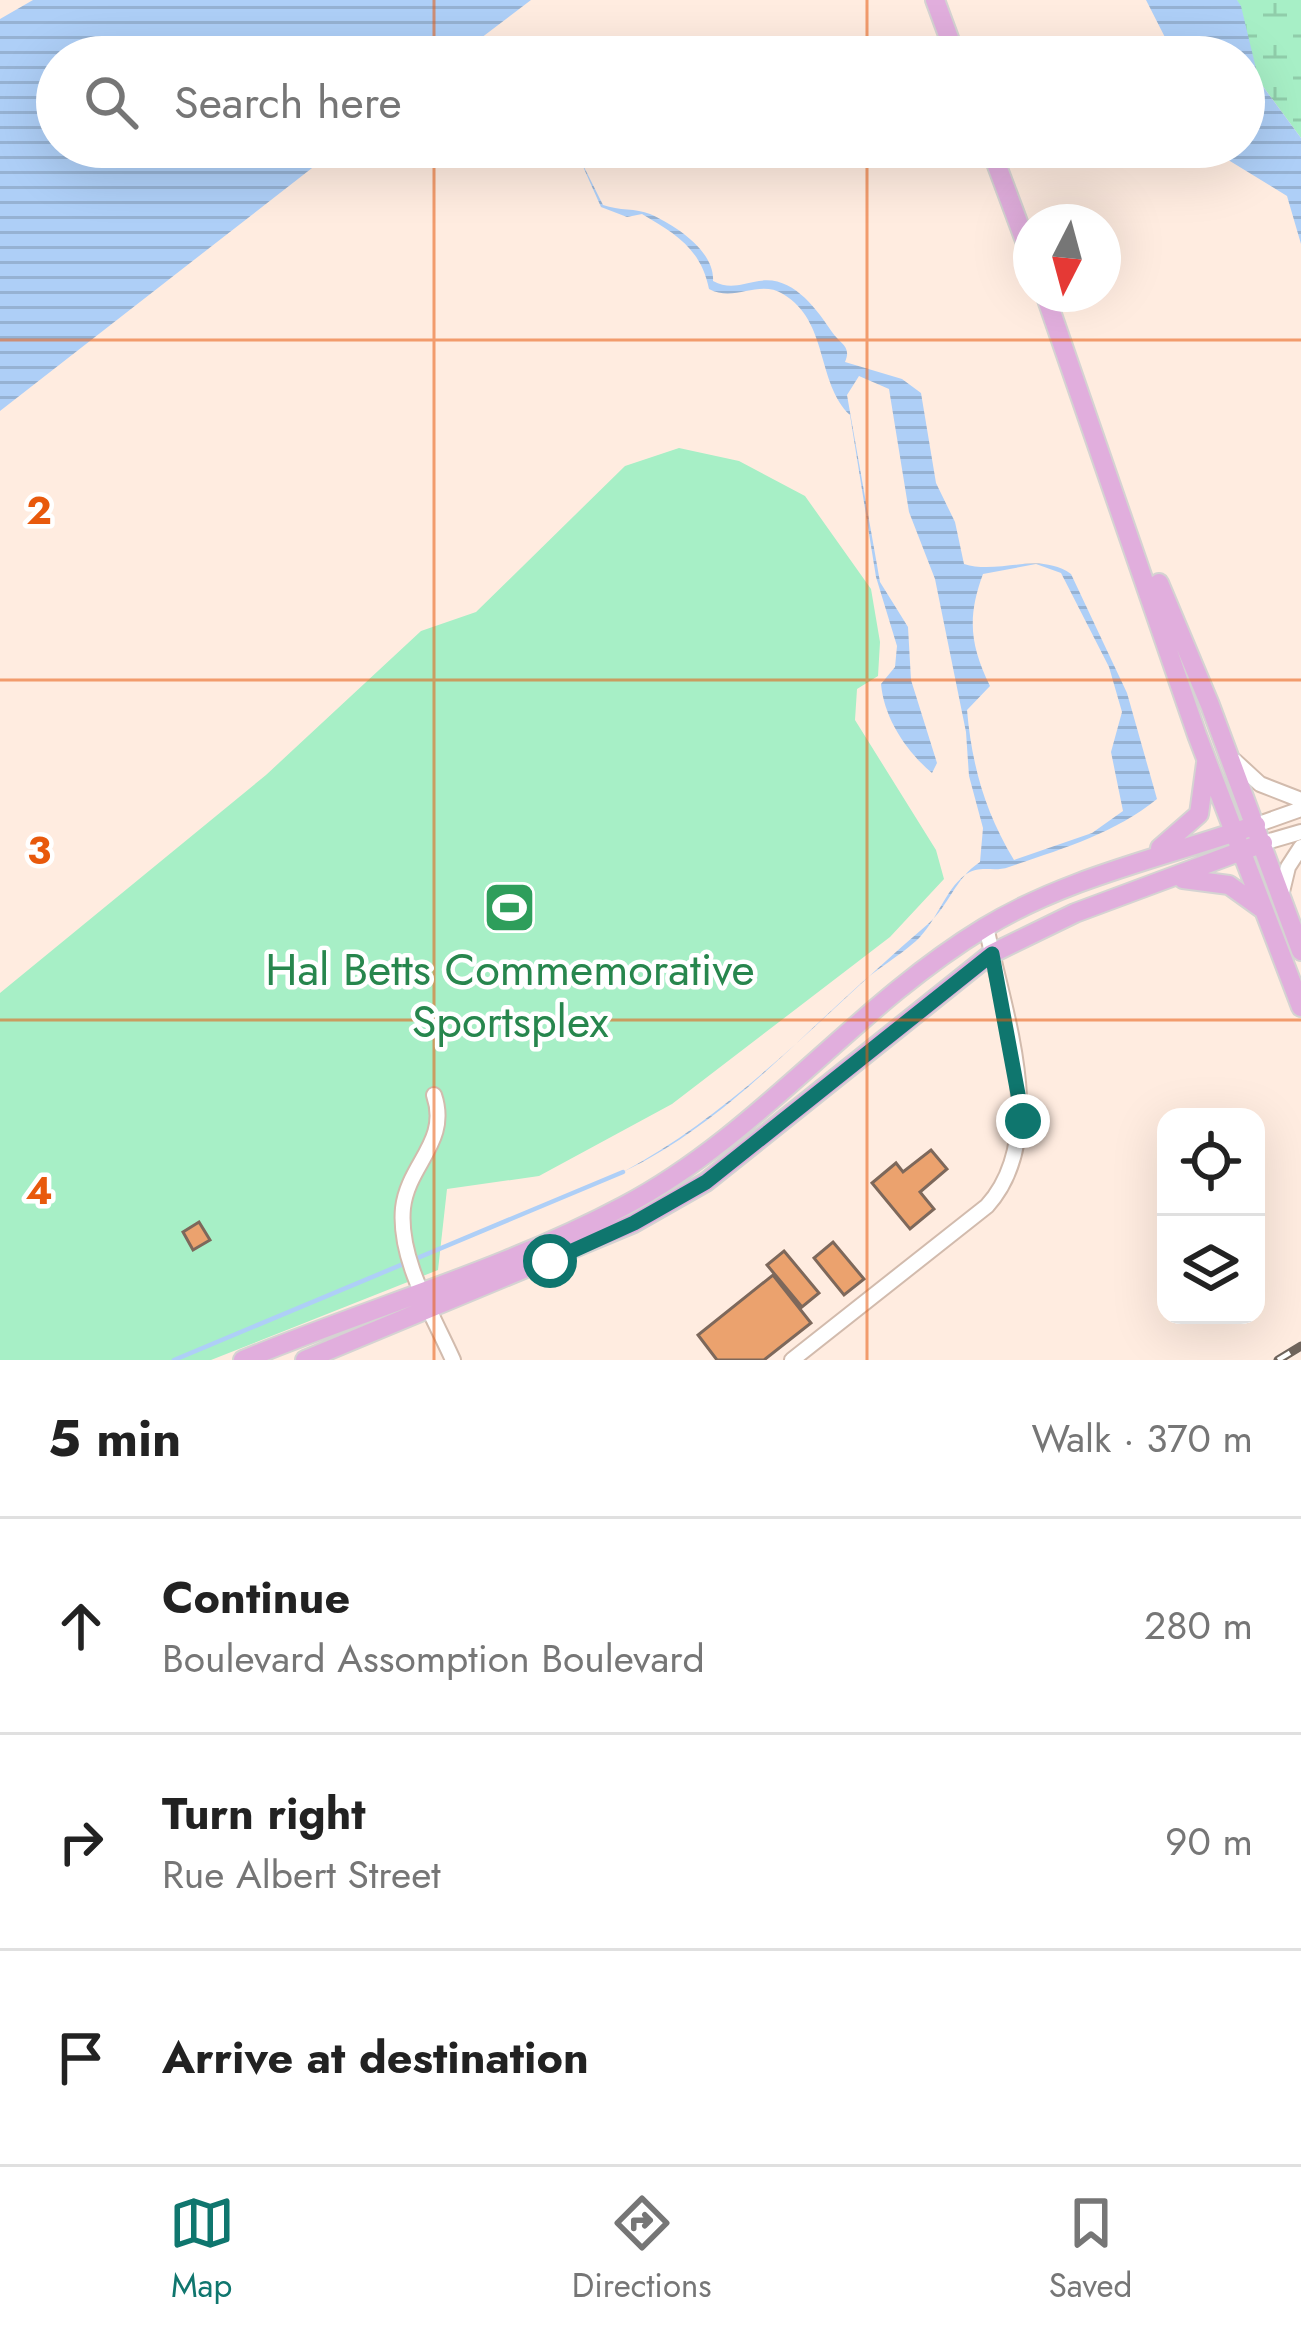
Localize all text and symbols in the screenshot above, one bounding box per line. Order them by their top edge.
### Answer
search box [36,36,1265,168]
icon: search [78,69,144,135]
text: Search here [174,70,402,135]
north arrow [1013,204,1121,312]
text: 2 [26,482,52,539]
text: 3 [27,822,51,879]
sports icon: Hal Betts Commemorative Sportsplex [482,880,538,936]
place label: Hal Betts Commemorative Sportsplex [265,937,755,1054]
route end [996,1094,1050,1148]
map controls [1157,1108,1265,1324]
button: locate [1157,1108,1265,1216]
text: 4 [25,1162,53,1219]
button: layers [1157,1216,1265,1324]
route start [523,1234,577,1288]
text: 5 min [48,1401,181,1475]
text: Walk · 370 m [1032,1410,1253,1467]
text: Continue [162,1565,350,1630]
icon: ahead [48,1593,114,1659]
text: 280 m [1144,1597,1253,1654]
text: Boulevard Assomption Boulevard [162,1630,705,1687]
text: Turn right [162,1781,366,1846]
icon: right [48,1809,114,1875]
text: 90 m [1165,1813,1253,1870]
text: Rue Albert Street [162,1846,441,1903]
icon: arrive [48,2025,114,2091]
text: Arrive at destination [162,2025,589,2090]
tab: Map [169,2190,235,2309]
tab: Directions [572,2190,712,2309]
tab: Saved [1049,2190,1132,2309]

